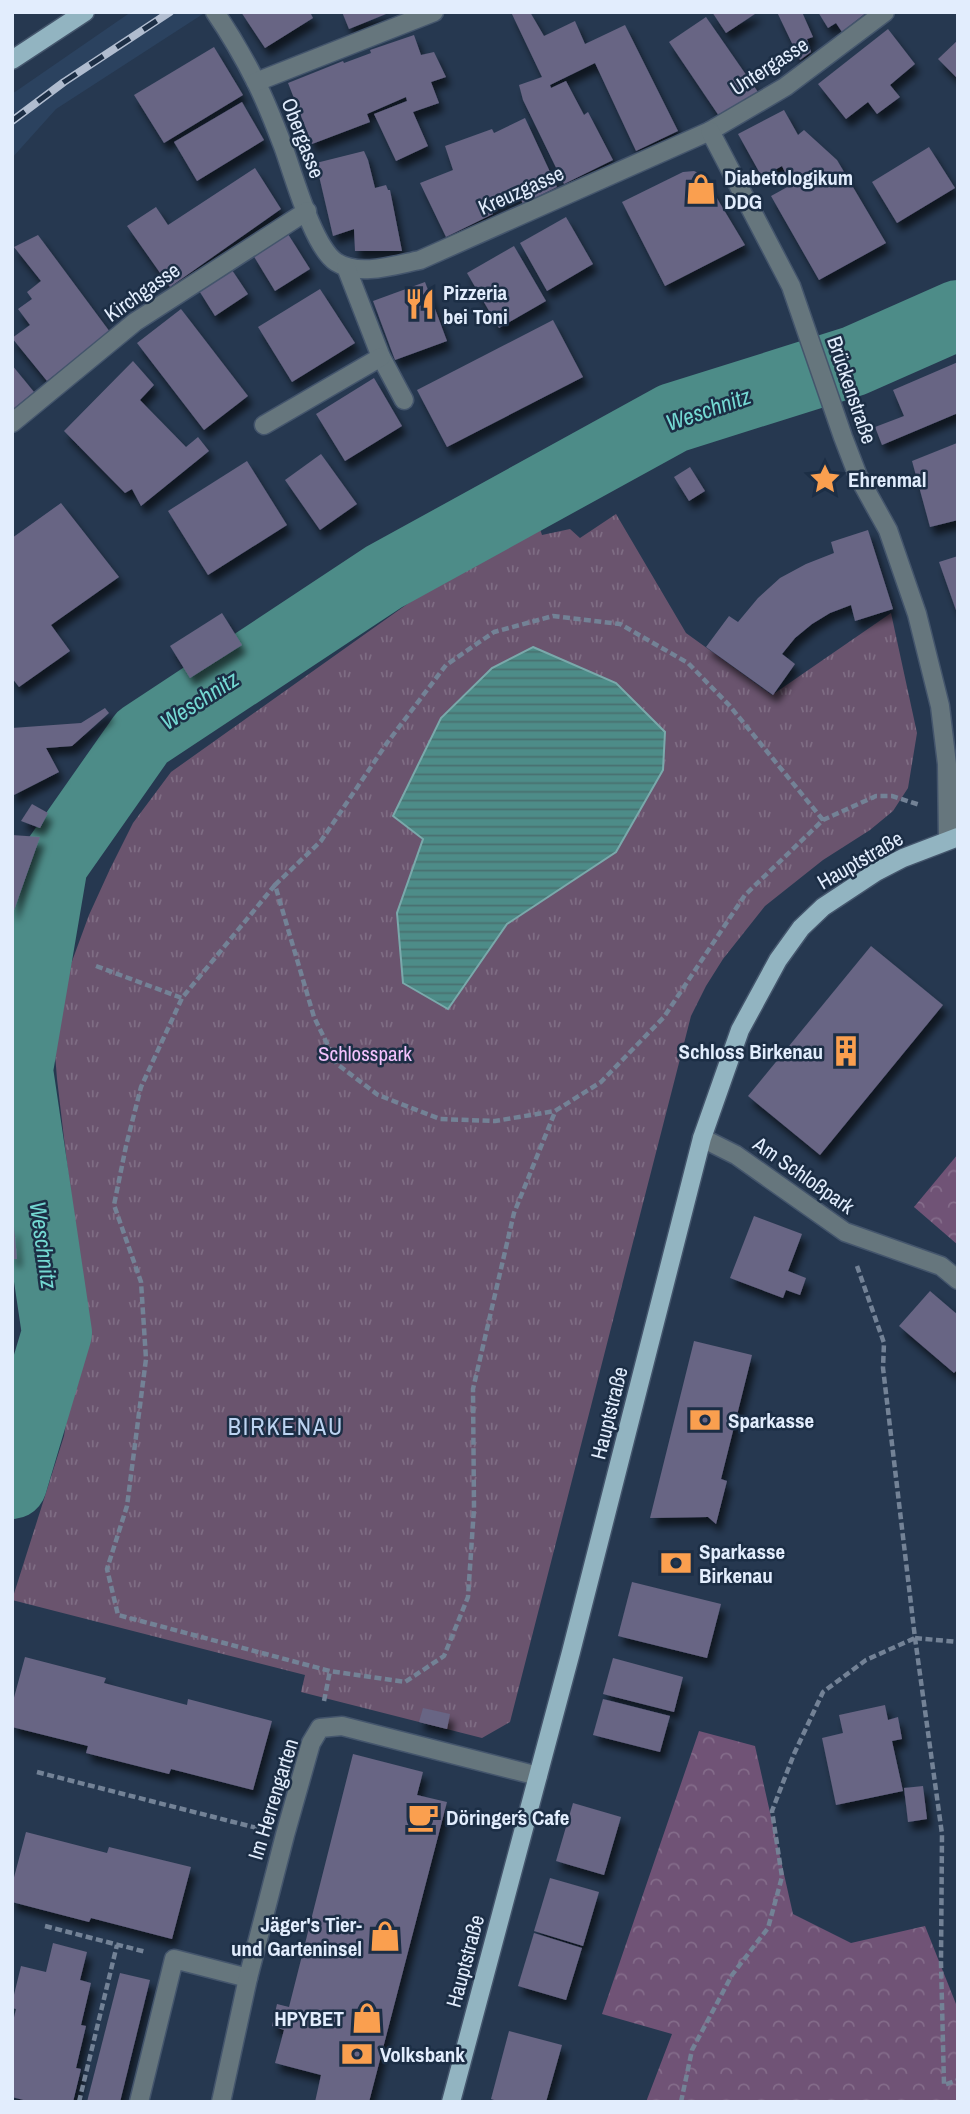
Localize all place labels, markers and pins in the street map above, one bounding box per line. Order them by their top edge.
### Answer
place label: Diabetologikum DDG [724,163,853,216]
shop icon: Diabetologikum DDG [684,172,718,206]
place label: Pizzeria bei Toni [443,278,508,331]
restaurant icon: Pizzeria bei Toni [403,287,437,321]
place icon: Ehrenmal [808,462,842,496]
place label: Ehrenmal [848,465,926,494]
building icon: Schloss Birkenau [829,1034,863,1068]
place label: Schloss Birkenau [678,1037,823,1066]
bank icon: Sparkasse [688,1403,722,1437]
place label: Sparkasse [728,1406,814,1435]
place label: Sparkasse Birkenau [699,1537,785,1590]
bank icon: Sparkasse Birkenau [659,1546,693,1580]
cafe icon: Döringer´s Cafe [406,1800,440,1834]
place label: Döringer´s Cafe [446,1803,569,1832]
place label: Jäger's Tier- und Garteninsel [231,1910,362,1963]
shop icon: Jäger's Tier- und Garteninsel [368,1919,402,1953]
shop icon: HPYBET [350,2001,384,2035]
place label: HPYBET [274,2004,344,2033]
bank icon: Volksbank [340,2037,374,2071]
place label: Volksbank [380,2040,465,2069]

